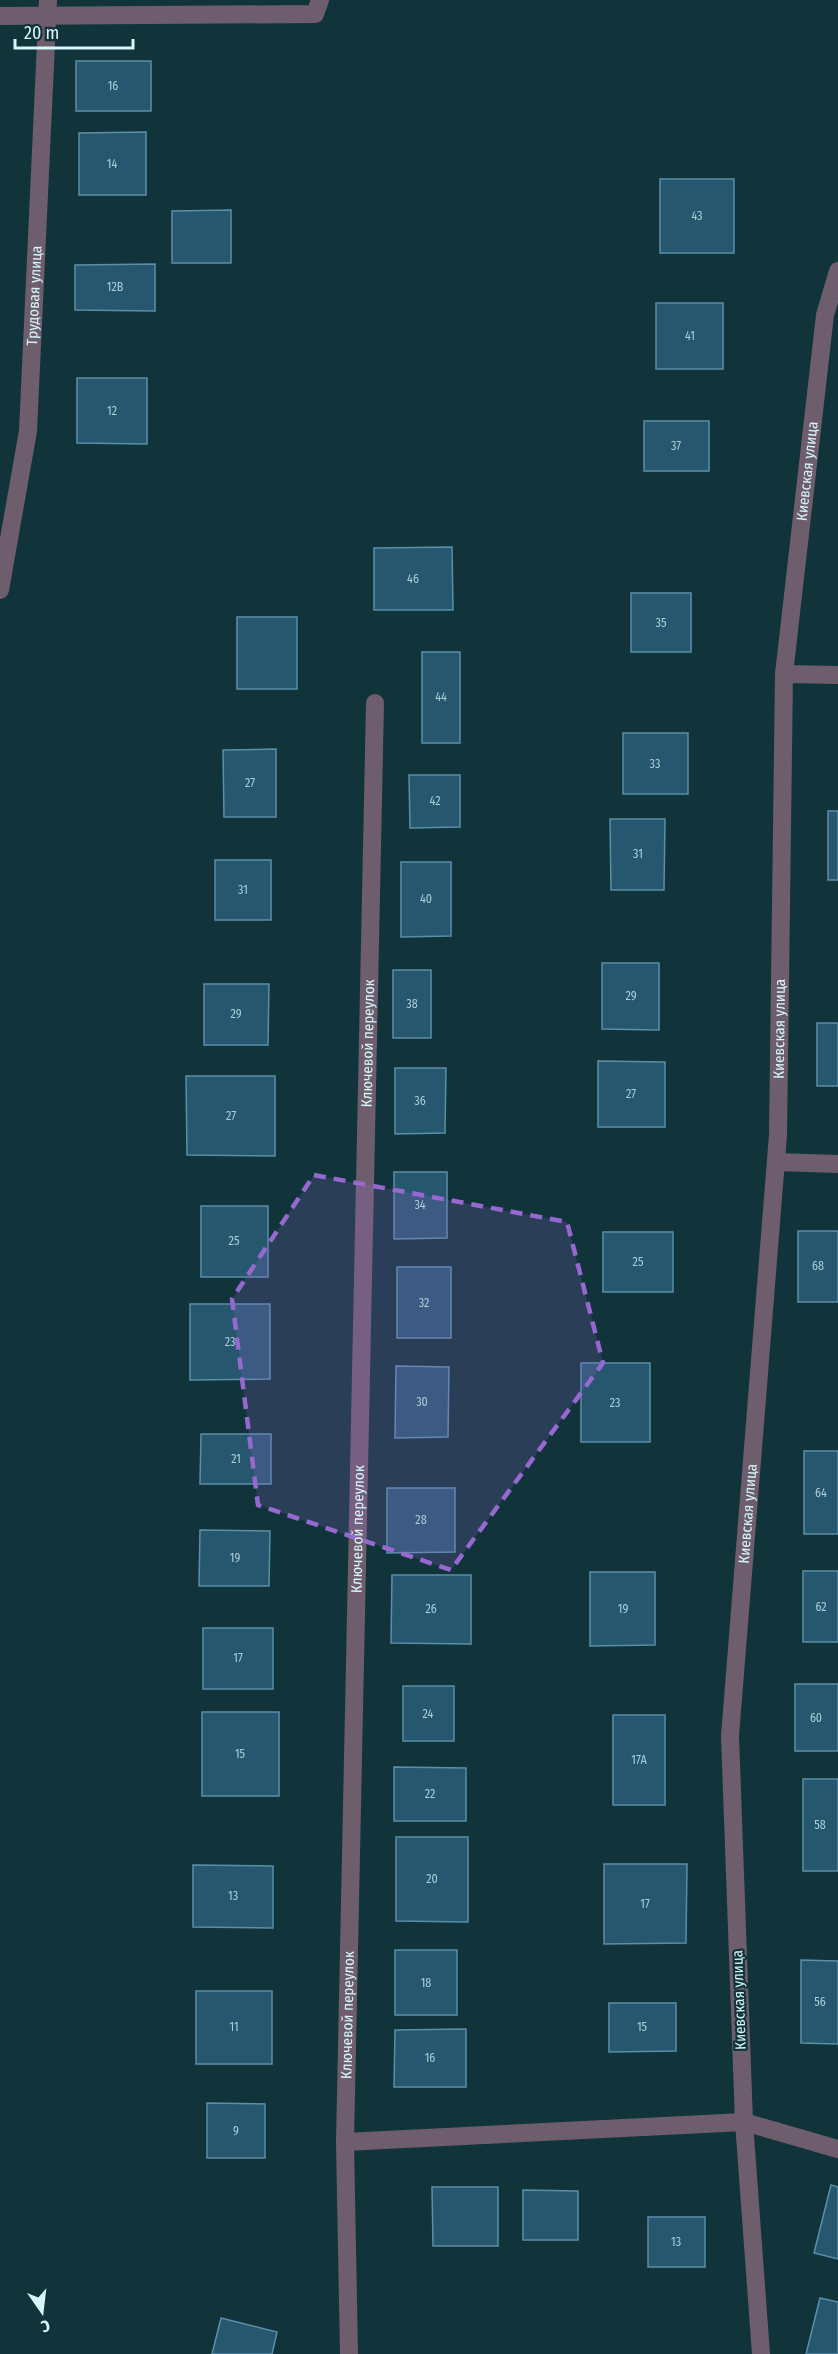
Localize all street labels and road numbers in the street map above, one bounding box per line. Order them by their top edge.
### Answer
street label: Трудовая улица [23,245,46,346]
street label: Киевская улица [793,420,822,522]
street label: Ключевой переулок [358,979,378,1108]
street label: Киевская улица [770,979,789,1079]
street label: Киевская улица [735,1463,761,1564]
street label: Ключевой переулок [347,1465,368,1593]
street label: Киевская улица [728,1950,750,2050]
street label: Ключевой переулок [337,1951,358,2079]

